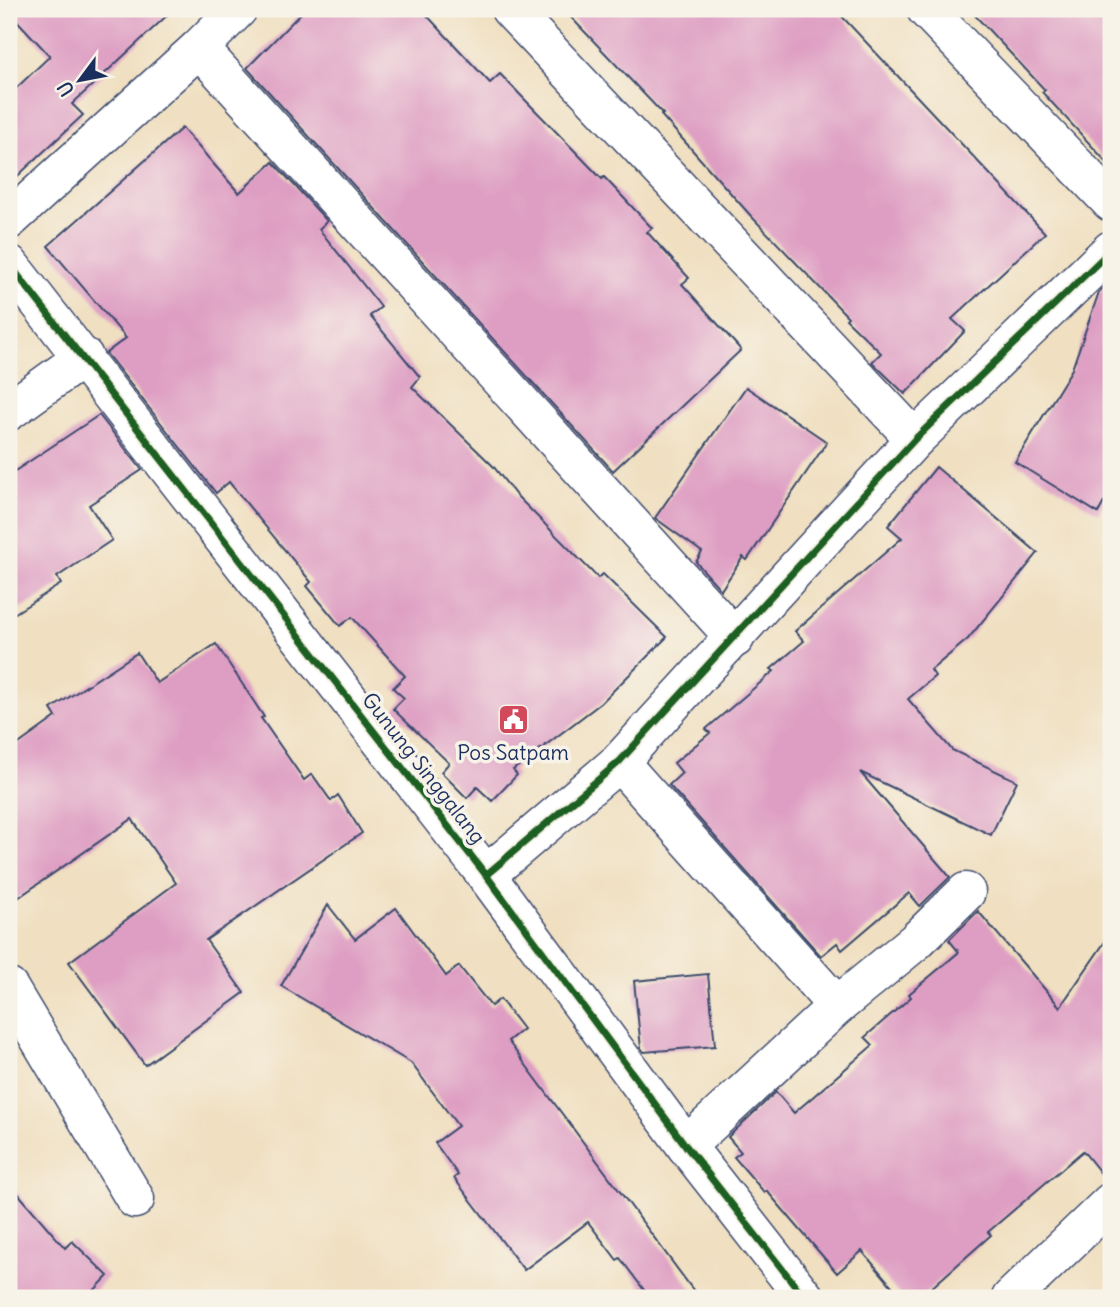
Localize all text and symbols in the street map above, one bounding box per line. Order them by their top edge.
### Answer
north arrow [46,46,116,116]
text: U [52,77,79,101]
street label: Gunung Singgalang [356,687,492,849]
public building icon: Pos Satpam [496,703,530,737]
place label: Pos Satpam [457,739,569,766]

